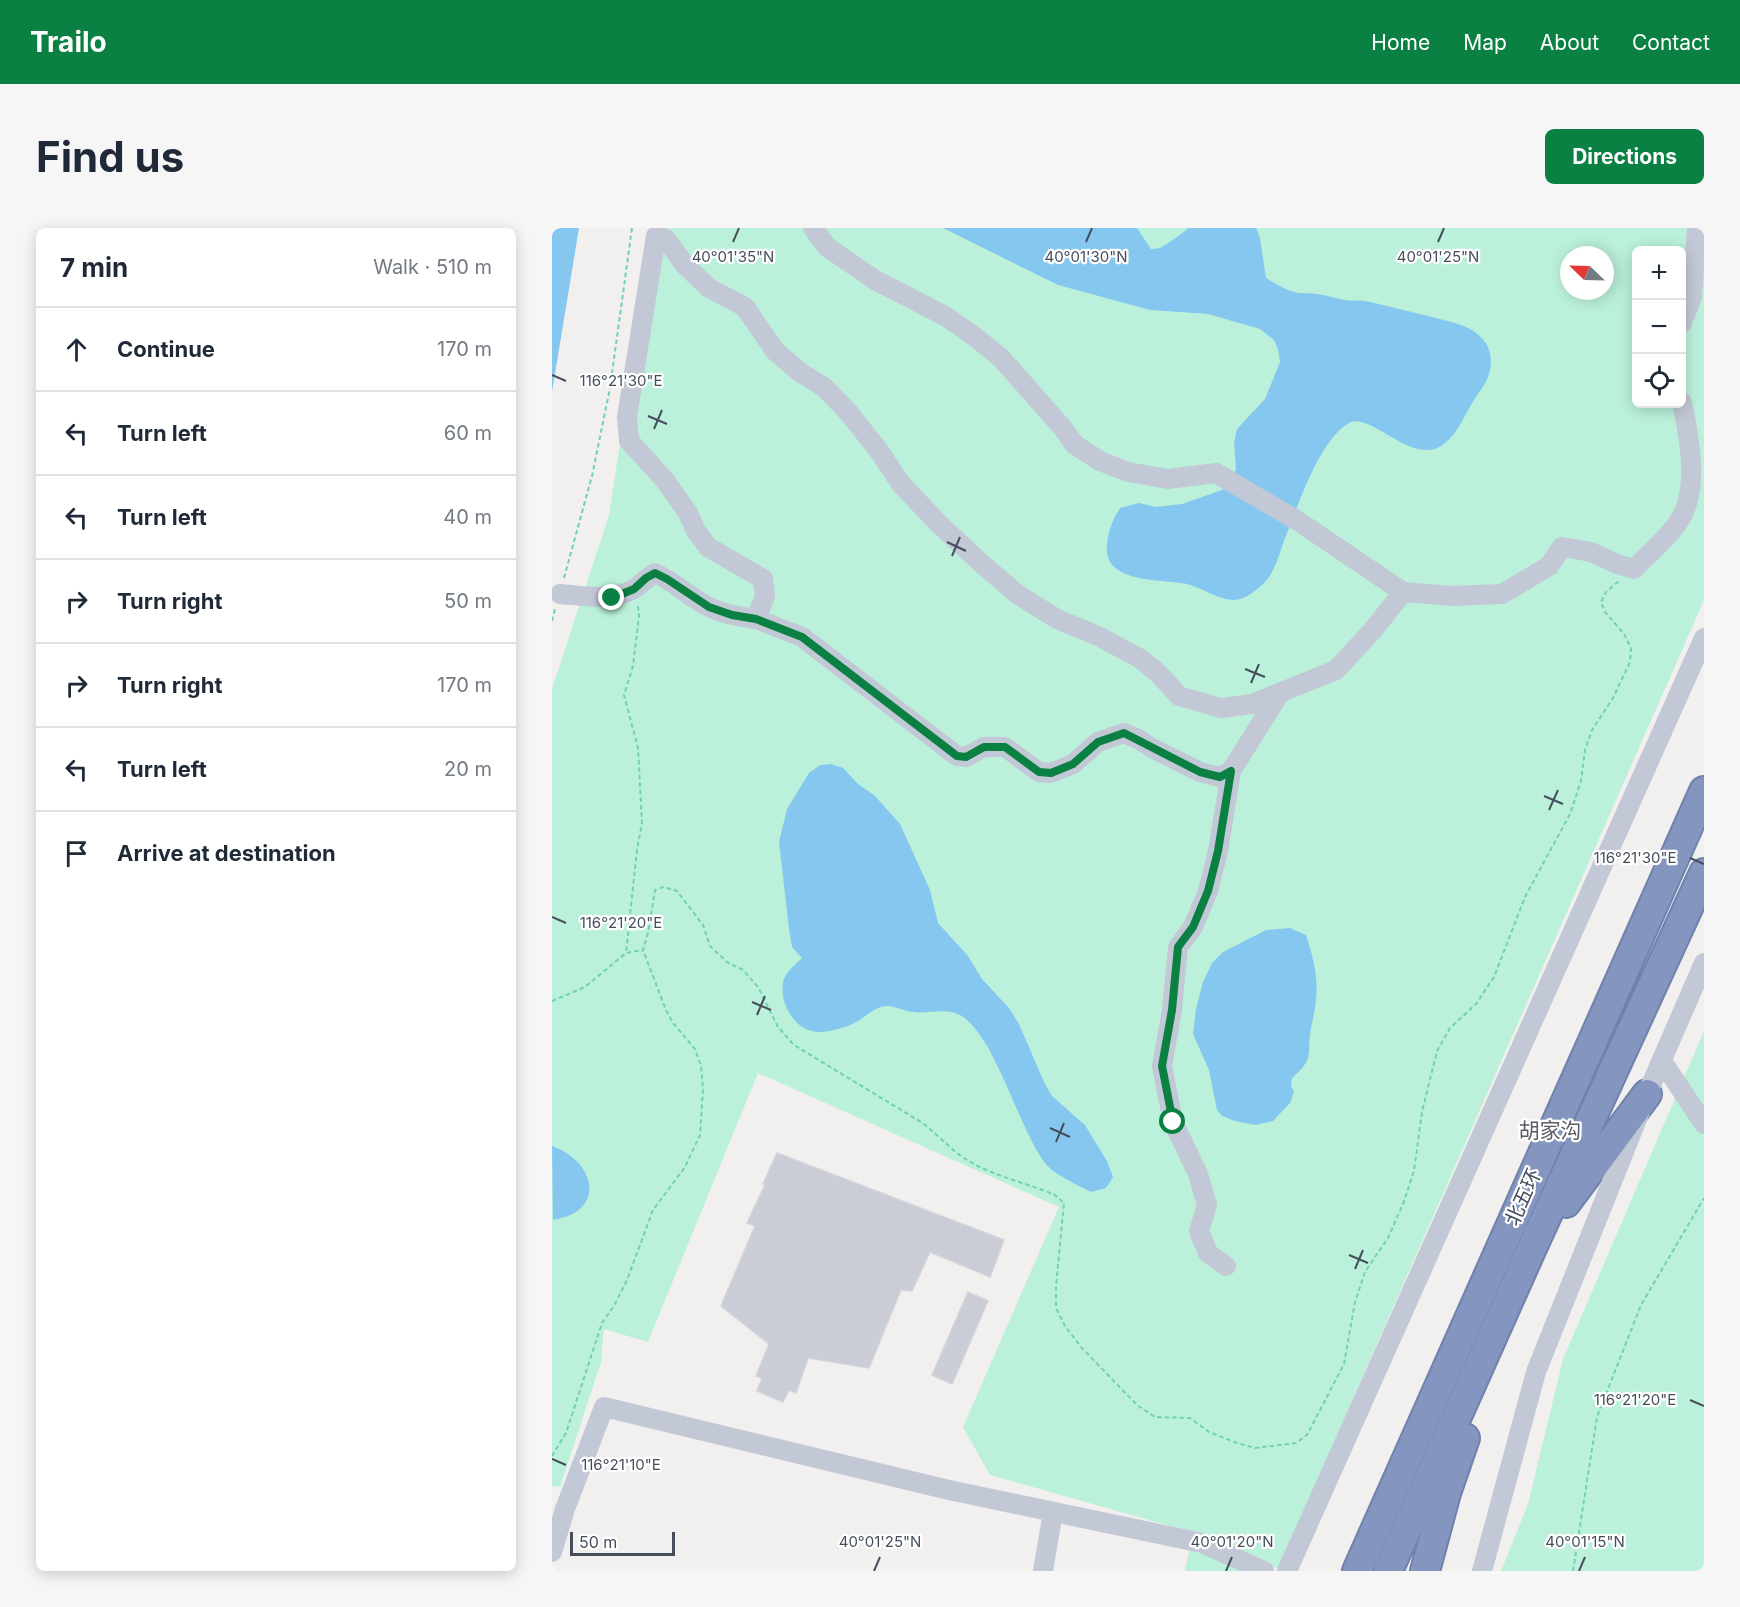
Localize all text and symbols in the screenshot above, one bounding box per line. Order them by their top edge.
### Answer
text: Trailo [30,25,107,59]
text: Home [1371,30,1430,55]
text: Map [1463,30,1507,55]
text: About [1540,30,1599,55]
text: Contact [1632,30,1710,55]
button: Directions [1545,129,1704,184]
text: Find us [36,131,184,182]
north arrow [1560,246,1614,300]
map controls [1632,246,1686,408]
button: + [1632,246,1686,300]
text: 40°01'35"N [692,247,774,266]
text: 40°01'30"N [1044,247,1128,266]
text: 40°01'25"N [1397,247,1479,266]
text: 7 min [60,252,128,283]
text: Walk · 510 m [373,255,492,279]
button: − [1632,300,1686,354]
icon: ahead [60,333,93,366]
text: Continue [117,336,215,362]
text: 170 m [437,337,492,361]
button: locate [1632,354,1686,408]
text: 116°21'30"E [580,371,662,390]
icon: left [60,417,93,450]
text: Turn left [117,420,207,446]
text: 60 m [444,421,492,445]
icon: left [60,501,93,534]
text: Turn left [117,504,207,530]
text: 40 m [443,505,492,529]
route end [598,584,624,610]
icon: right [60,585,93,618]
text: Turn right [117,588,223,614]
text: 50 m [444,589,492,613]
icon: right [60,669,93,702]
text: Turn right [117,672,223,698]
text: 170 m [437,673,492,697]
icon: left [60,753,93,786]
text: Turn left [117,756,207,782]
text: 20 m [444,757,492,781]
icon: arrive [60,837,93,870]
text: Arrive at destination [117,840,336,866]
text: 116°21'30"E [1594,848,1676,867]
text: 116°21'20"E [580,913,662,932]
route start [1159,1108,1185,1134]
district label: 胡家沟 [1519,1118,1582,1143]
street label: 北五环 [1500,1165,1546,1229]
text: 116°21'20"E [1594,1390,1676,1409]
text: 116°21'10"E [581,1455,661,1474]
scale bar [570,1529,675,1556]
text: 50 m [579,1532,617,1552]
text: 40°01'25"N [839,1532,921,1551]
text: 40°01'20"N [1191,1532,1273,1551]
text: 40°01'15"N [1545,1532,1625,1551]

